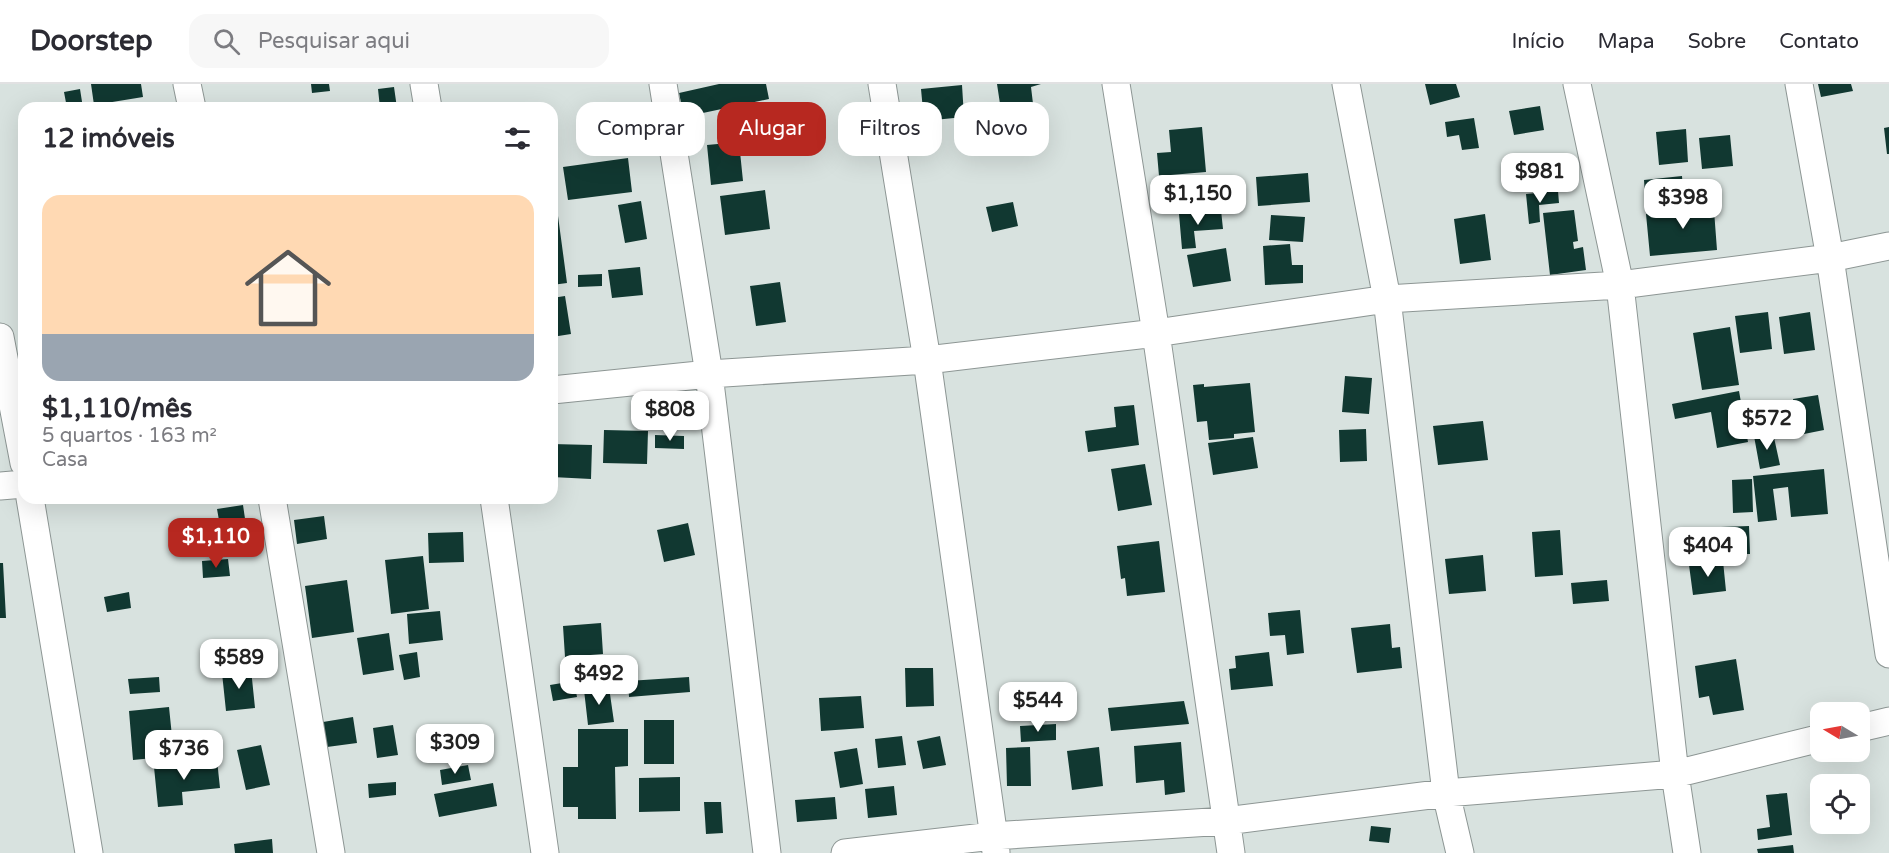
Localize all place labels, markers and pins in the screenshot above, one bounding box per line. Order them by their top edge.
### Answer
pin: $981 [1504,153,1576,204]
pin: $1,150 [1149,175,1247,226]
pin: $398 [1647,179,1719,230]
pin: $808 [634,391,706,442]
pin: $572 [1731,400,1803,451]
pin: $1,110 [167,518,265,569]
pin: $404 [1672,527,1744,578]
pin: $589 [203,639,275,690]
pin: $492 [563,655,635,706]
pin: $544 [1002,682,1074,733]
pin: $309 [419,724,491,775]
pin: $736 [148,730,220,781]

